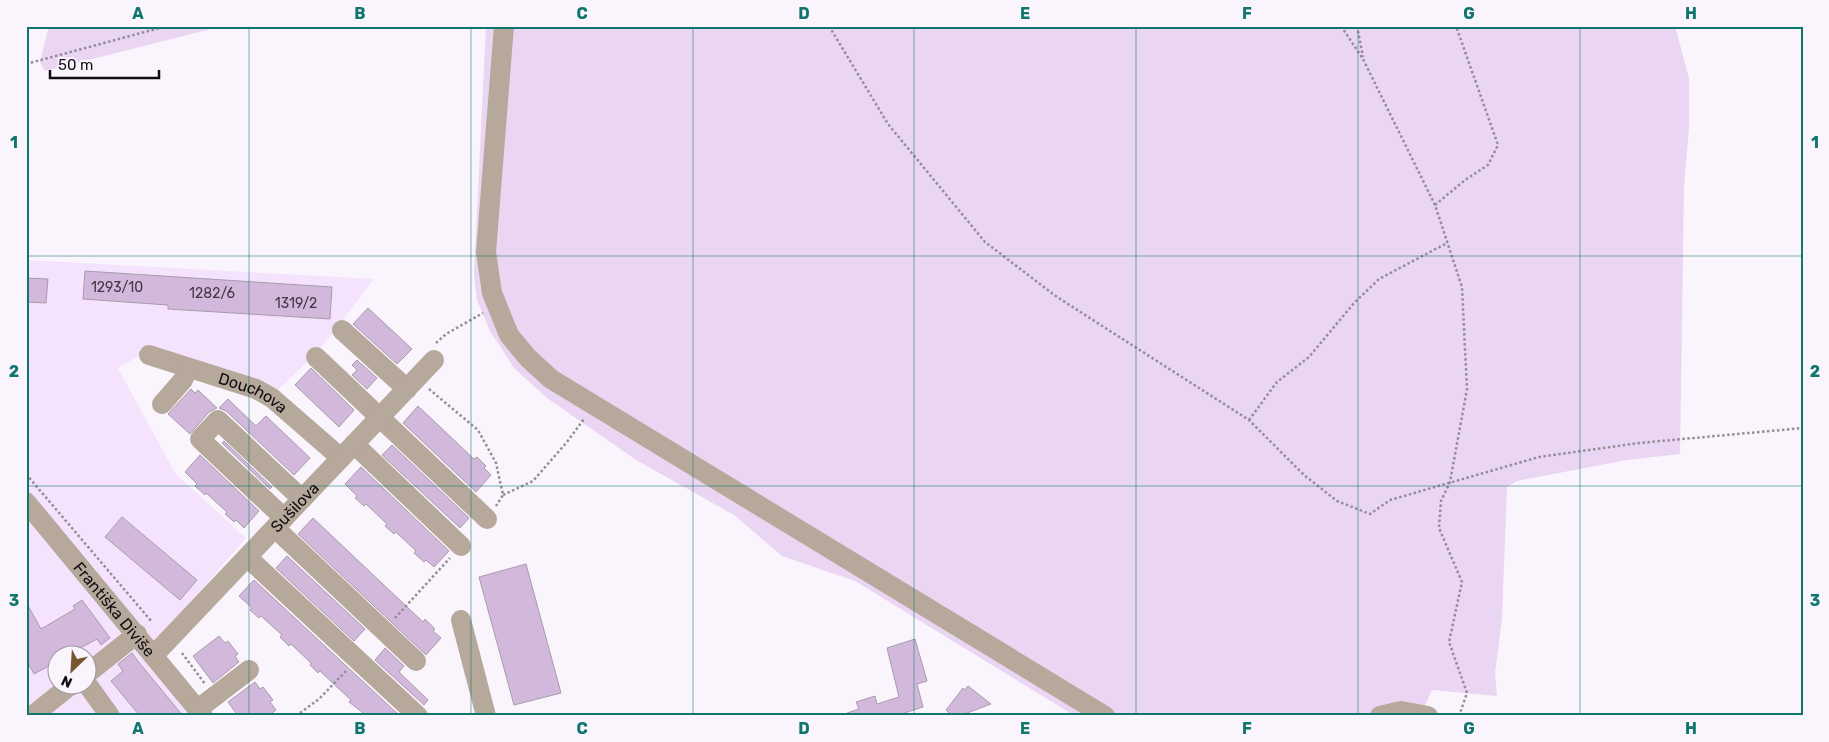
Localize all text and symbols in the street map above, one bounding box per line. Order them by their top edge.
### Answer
text: A [132,4,144,23]
text: B [354,4,366,23]
text: C [576,4,588,23]
text: D [798,4,810,23]
text: E [1020,4,1030,23]
text: F [1242,4,1252,23]
text: G [1463,4,1475,23]
text: H [1685,4,1697,23]
scale bar [50,48,159,80]
text: 50 m [58,56,93,74]
text: 1 [10,133,18,152]
text: 1 [1811,133,1819,152]
house number: 1293/10 [91,279,143,296]
house number: 1282/6 [189,285,235,302]
house number: 1319/2 [275,295,317,312]
text: 2 [9,362,19,381]
text: 2 [1810,362,1820,381]
street label: Douchova [216,368,292,417]
street label: Sušilova [266,478,323,536]
street label: Františka Diviše [70,558,159,660]
text: 3 [9,591,19,610]
text: 3 [1810,591,1820,610]
north arrow [48,644,98,694]
text: N [59,671,75,691]
text: A [132,719,144,738]
text: B [354,719,366,738]
text: C [576,719,588,738]
text: D [798,719,810,738]
text: E [1020,719,1030,738]
text: F [1242,719,1252,738]
text: G [1463,719,1475,738]
text: H [1685,719,1697,738]

